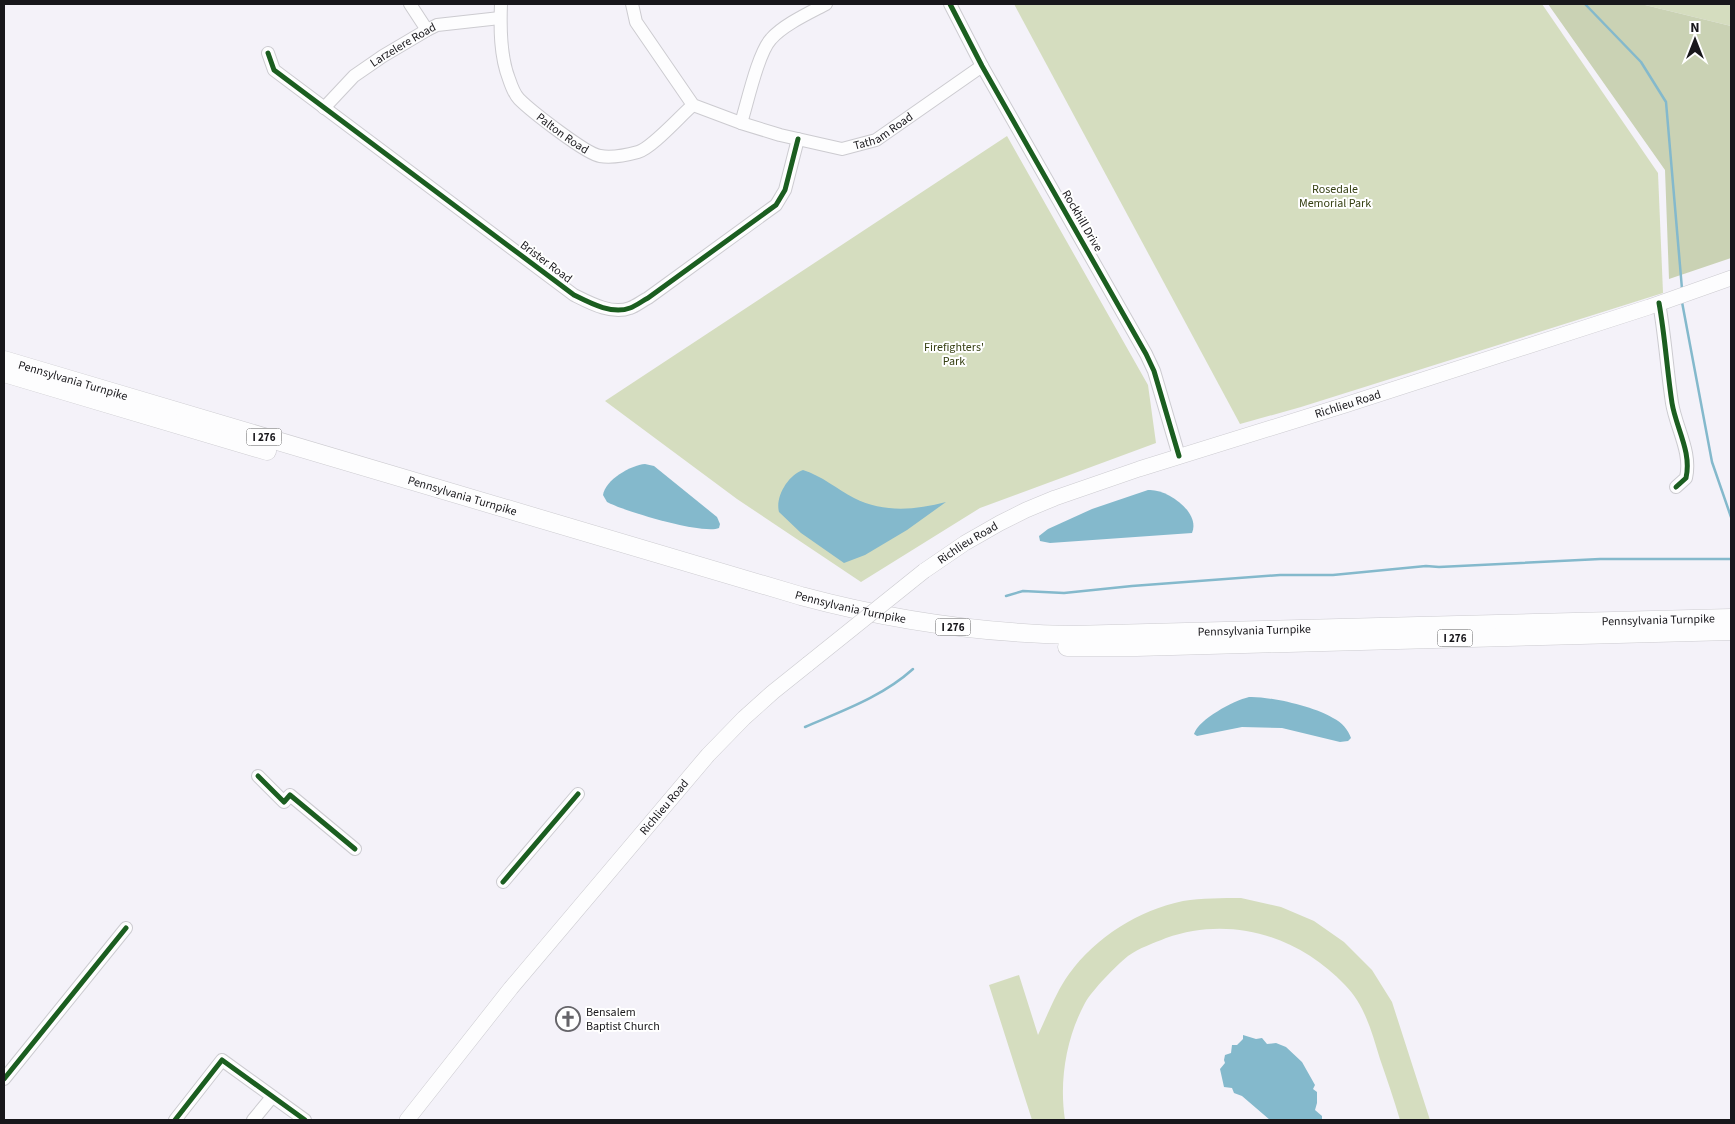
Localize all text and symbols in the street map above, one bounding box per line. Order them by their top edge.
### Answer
north arrow [1670,15,1720,65]
street label: Larzelere Road [366,18,439,71]
text: N [1690,18,1700,38]
street label: Tatham Road [852,108,916,154]
street label: Palton Road [533,109,592,158]
park label: Rosedale Memorial Park [1299,181,1371,212]
street label: Rockhill Drive [1057,187,1107,255]
street label: Brister Road [516,237,576,287]
park label: Firefighters' Park [924,339,984,370]
street label: Pennsylvania Turnpike [16,356,130,405]
street label: Richlieu Road [1313,385,1383,422]
road number: I 276 [246,428,282,446]
street label: Pennsylvania Turnpike [406,471,519,520]
street label: Richlieu Road [934,517,1001,568]
street label: Pennsylvania Turnpike [793,586,907,627]
street label: Pennsylvania Turnpike [1601,610,1715,630]
road number: I 276 [936,618,970,636]
street label: Pennsylvania Turnpike [1197,620,1311,640]
road number: I 276 [1438,630,1472,646]
street label: Richlieu Road [635,775,693,839]
place label: Bensalem Baptist Church [586,1004,660,1035]
church icon: Bensalem Baptist Church [555,1006,581,1032]

